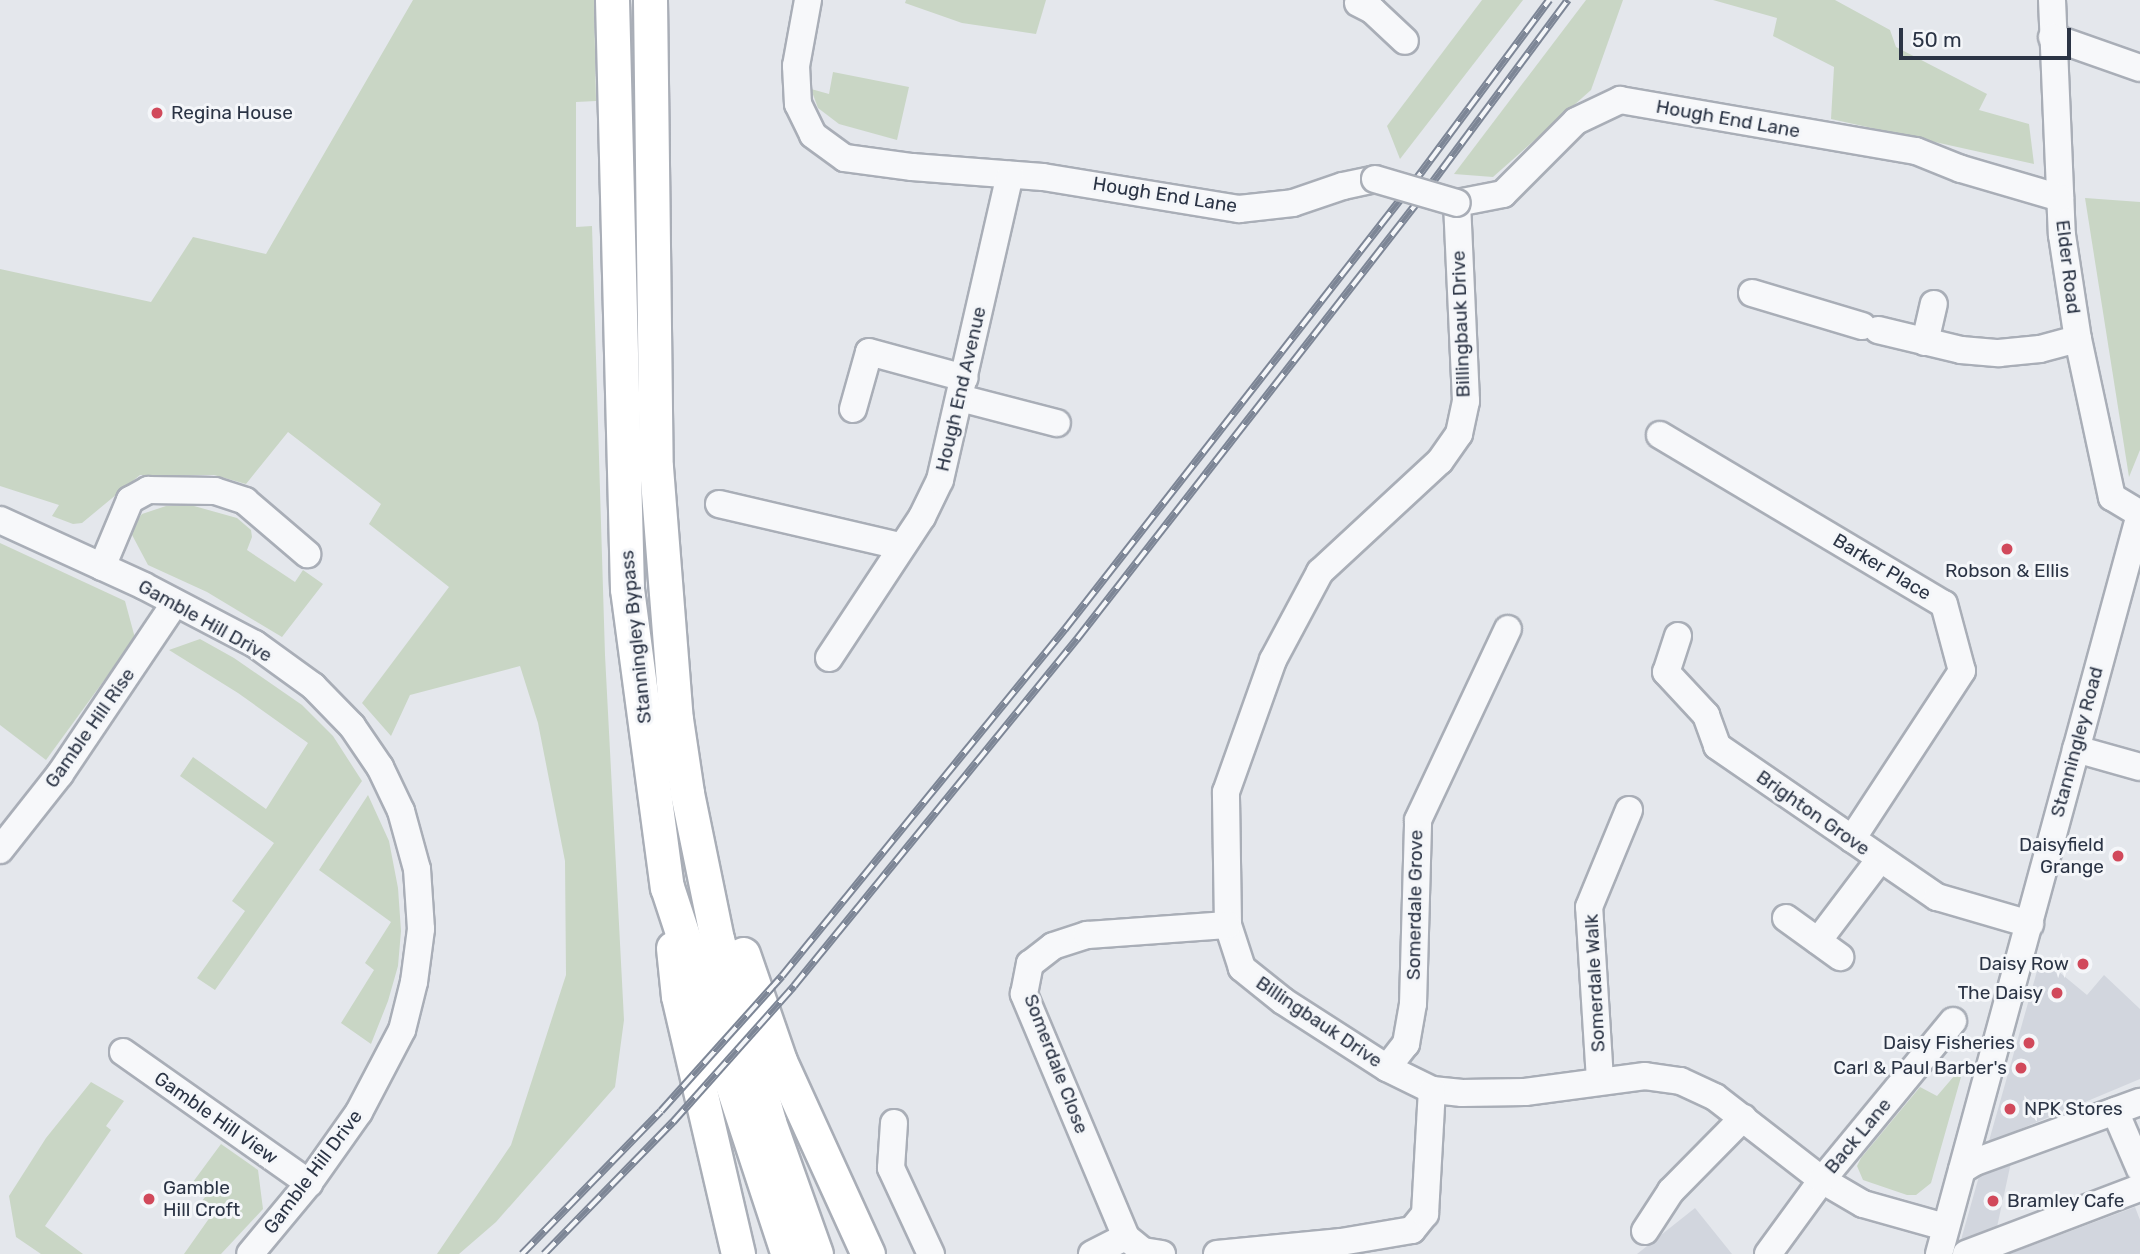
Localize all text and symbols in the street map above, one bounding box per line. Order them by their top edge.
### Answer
scale bar [1902,14,2074,58]
text: 50 m [1912,27,1962,52]
street label: Hough End Lane [1654,95,1802,143]
place label: Regina House [171,102,293,124]
marker: Regina House [149,105,165,121]
street label: Hough End Lane [1091,172,1239,218]
street label: Elder Road [2051,218,2085,316]
street label: Billingbauk Drive [1447,250,1475,398]
street label: Hough End Avenue [931,304,991,474]
street label: Barker Place [1829,529,1935,605]
marker: Robson & Ellis [1999,541,2015,557]
street label: Stanningley Bypass [616,549,656,725]
place label: Robson & Ellis [1945,560,2069,582]
street label: Gamble Hill Drive [134,575,276,667]
street label: Gamble Hill Rise [40,664,140,792]
street label: Stanningley Road [2046,664,2108,820]
street label: Brighton Grove [1752,765,1874,861]
street label: Somerdale Grove [1402,830,1428,980]
place label: Daisyfield Grange [2019,834,2104,878]
marker: Daisyfield Grange [2110,848,2126,864]
street label: Somerdale Walk [1580,913,1610,1053]
place label: Daisy Row [1978,953,2069,975]
marker: Daisy Row [2075,956,2091,972]
street label: Billingbauk Drive [1252,971,1386,1073]
place label: The Daisy [1958,982,2043,1004]
marker: The Daisy [2049,985,2065,1001]
street label: Somerdale Close [1019,991,1093,1137]
place label: Daisy Fisheries [1883,1032,2015,1054]
marker: Daisy Fisheries [2021,1035,2037,1051]
place label: Carl & Paul Barber's [1833,1057,2007,1079]
marker: Carl & Paul Barber's [2013,1060,2029,1076]
street label: Gamble Hill View [150,1067,282,1169]
street label: Back Lane [1820,1094,1896,1178]
place label: NPK Stores [2024,1098,2123,1120]
marker: NPK Stores [2002,1101,2018,1117]
street label: Gamble Hill Drive [259,1106,367,1238]
place label: Gamble Hill Croft [163,1177,240,1221]
place label: Bramley Cafe [2007,1190,2125,1212]
marker: Gamble Hill Croft [141,1191,157,1207]
marker: Bramley Cafe [1985,1193,2001,1209]

